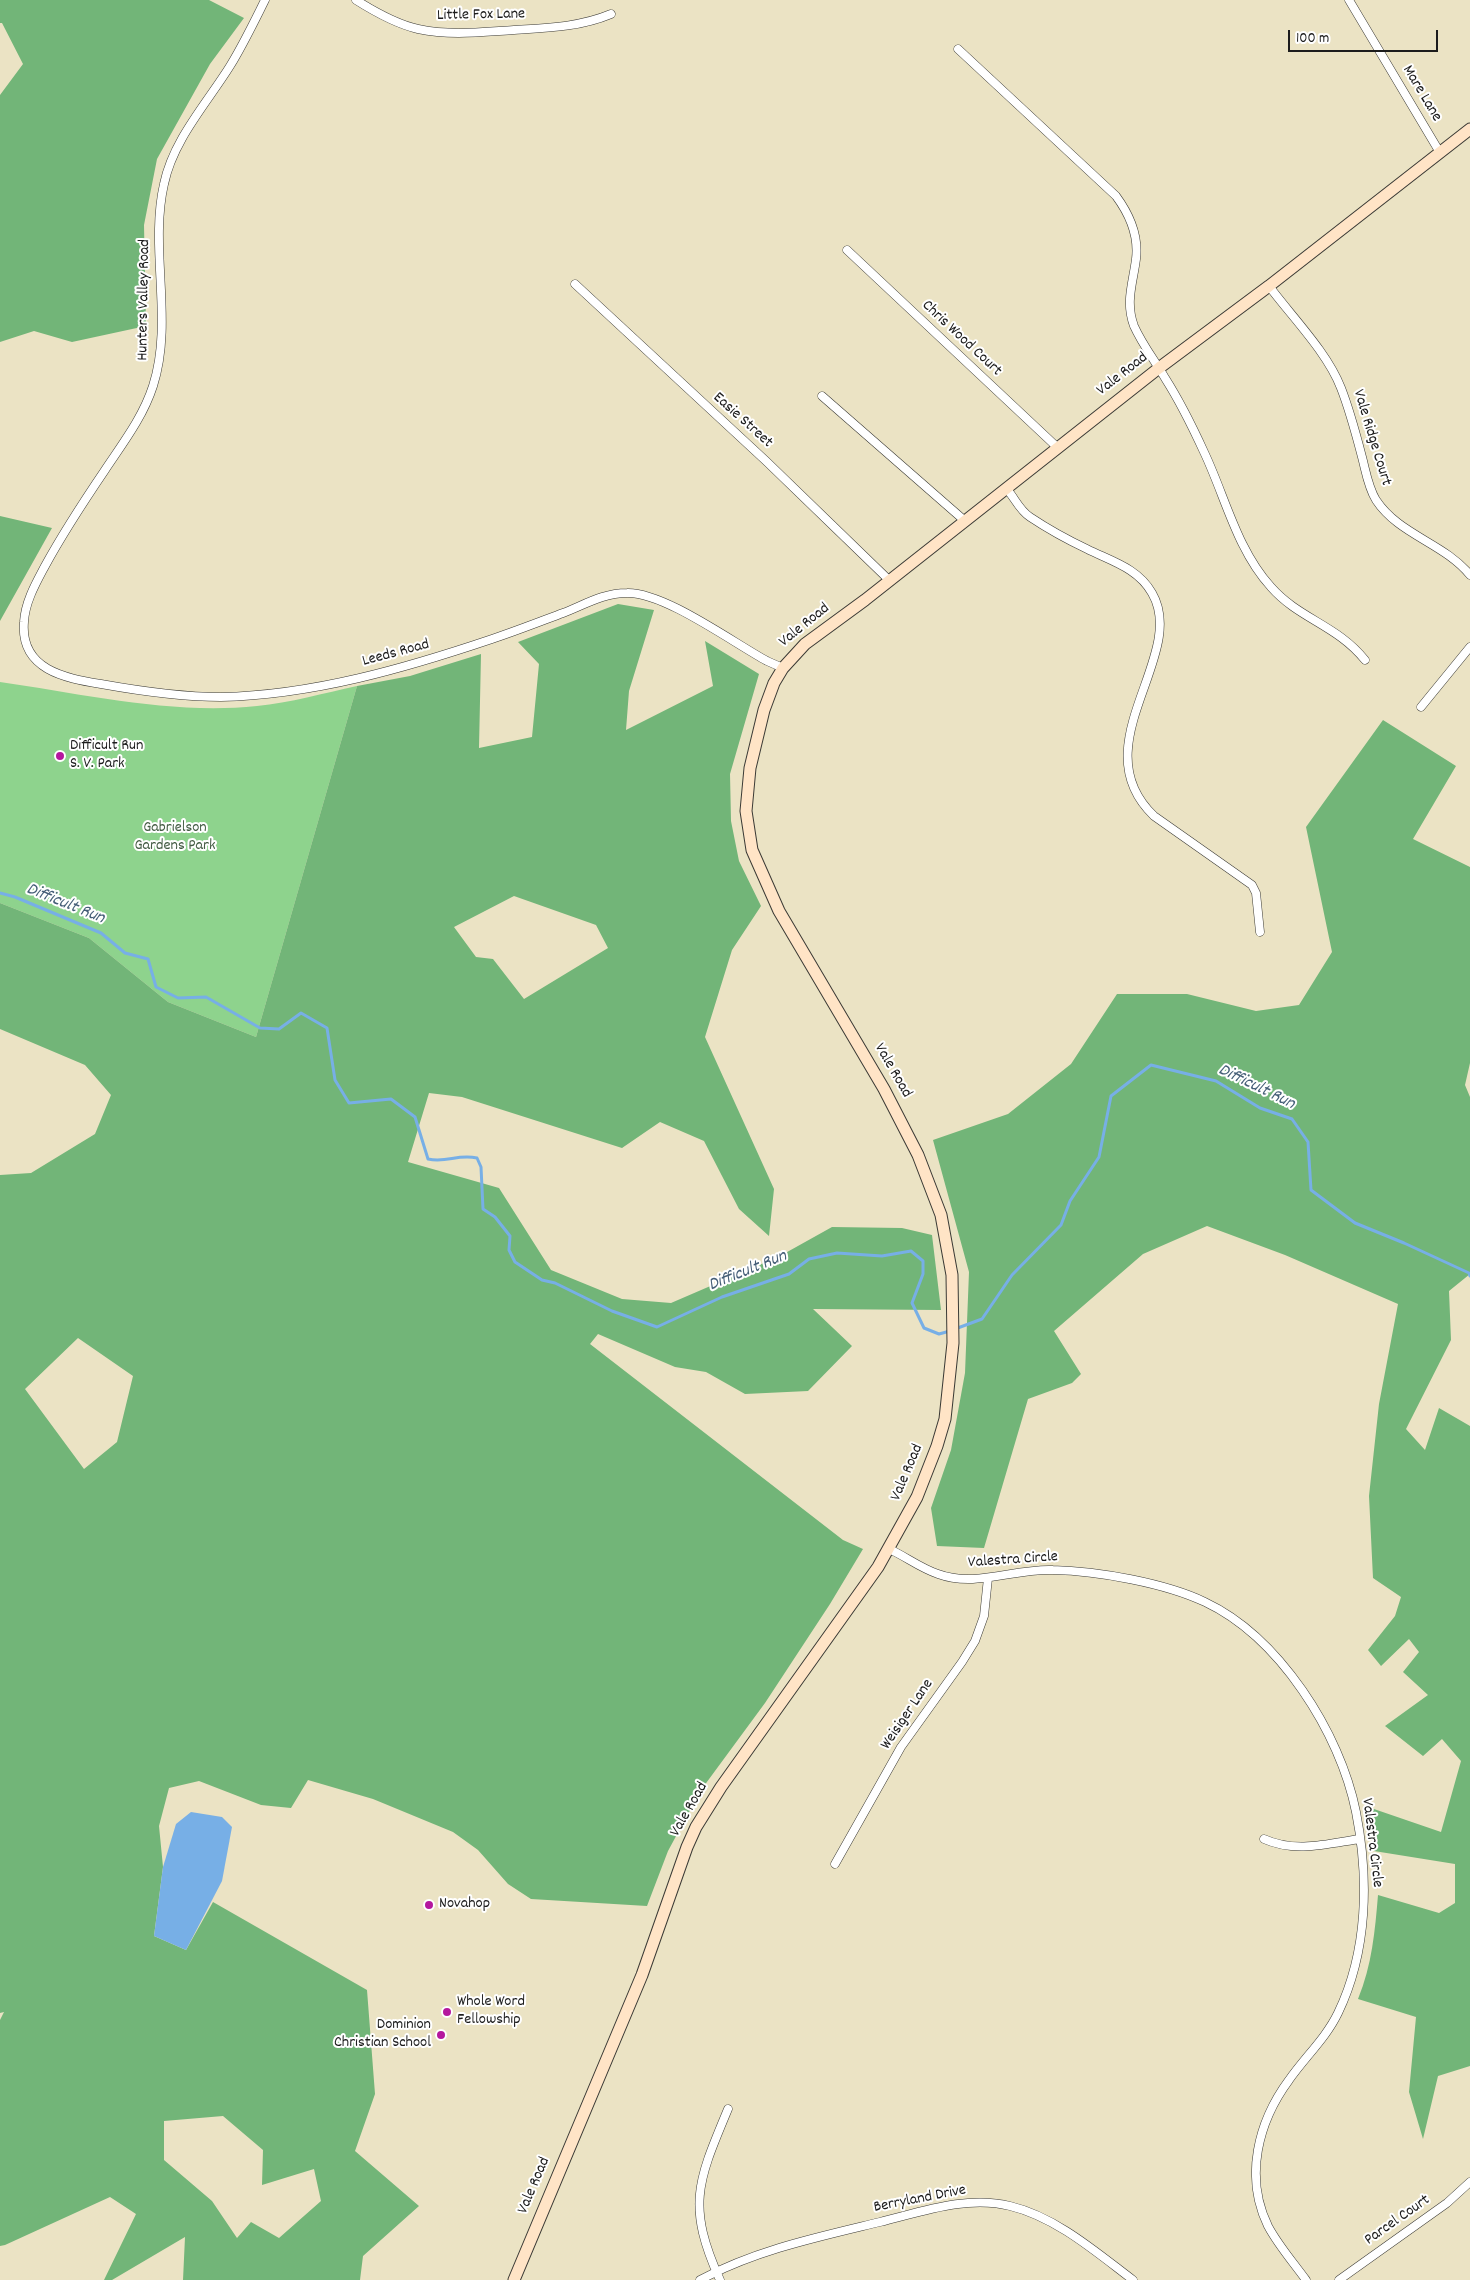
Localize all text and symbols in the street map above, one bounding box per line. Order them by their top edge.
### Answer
street label: Little Fox Lane [437,6,525,26]
scale bar [1290,20,1440,52]
text: 100 m [1296,28,1329,50]
street label: Mare Lane [1397,62,1445,126]
street label: Hunters Valley Road [134,239,156,361]
street label: Chris Wood Court [917,297,1005,381]
street label: Vale Road [1094,349,1152,401]
street label: Vale Ridge Court [1347,388,1395,488]
street label: Easie Street [708,389,776,453]
street label: Vale Road [776,600,834,652]
street label: Leeds Road [360,636,432,672]
place label: Difficult Run S. V. Park [70,737,143,775]
marker: Difficult Run S. V. Park [54,750,66,762]
park label: Gabrielson Gardens Park [134,819,216,857]
water label: Difficult Run [23,880,107,930]
street label: Vale Road [869,1040,915,1102]
water label: Difficult Run [1214,1060,1298,1116]
water label: Difficult Run [706,1247,790,1297]
street label: Vale Road [888,1442,928,1504]
street label: Valestra Circle [968,1548,1058,1574]
street label: Weisiger Lane [877,1676,939,1754]
street label: Vale Road [667,1779,713,1841]
street label: Valestra Circle [1356,1797,1386,1889]
place label: Novahop [439,1895,490,1915]
marker: Novahop [423,1899,435,1911]
place label: Whole Word Fellowship [457,1993,525,2031]
marker: Whole Word Fellowship [441,2006,453,2018]
place label: Dominion Christian School [334,2016,431,2054]
marker: Dominion Christian School [435,2029,447,2041]
street label: Vale Road [515,2155,555,2217]
street label: Berryland Drive [872,2182,968,2218]
street label: Parcel Court [1362,2192,1434,2250]

